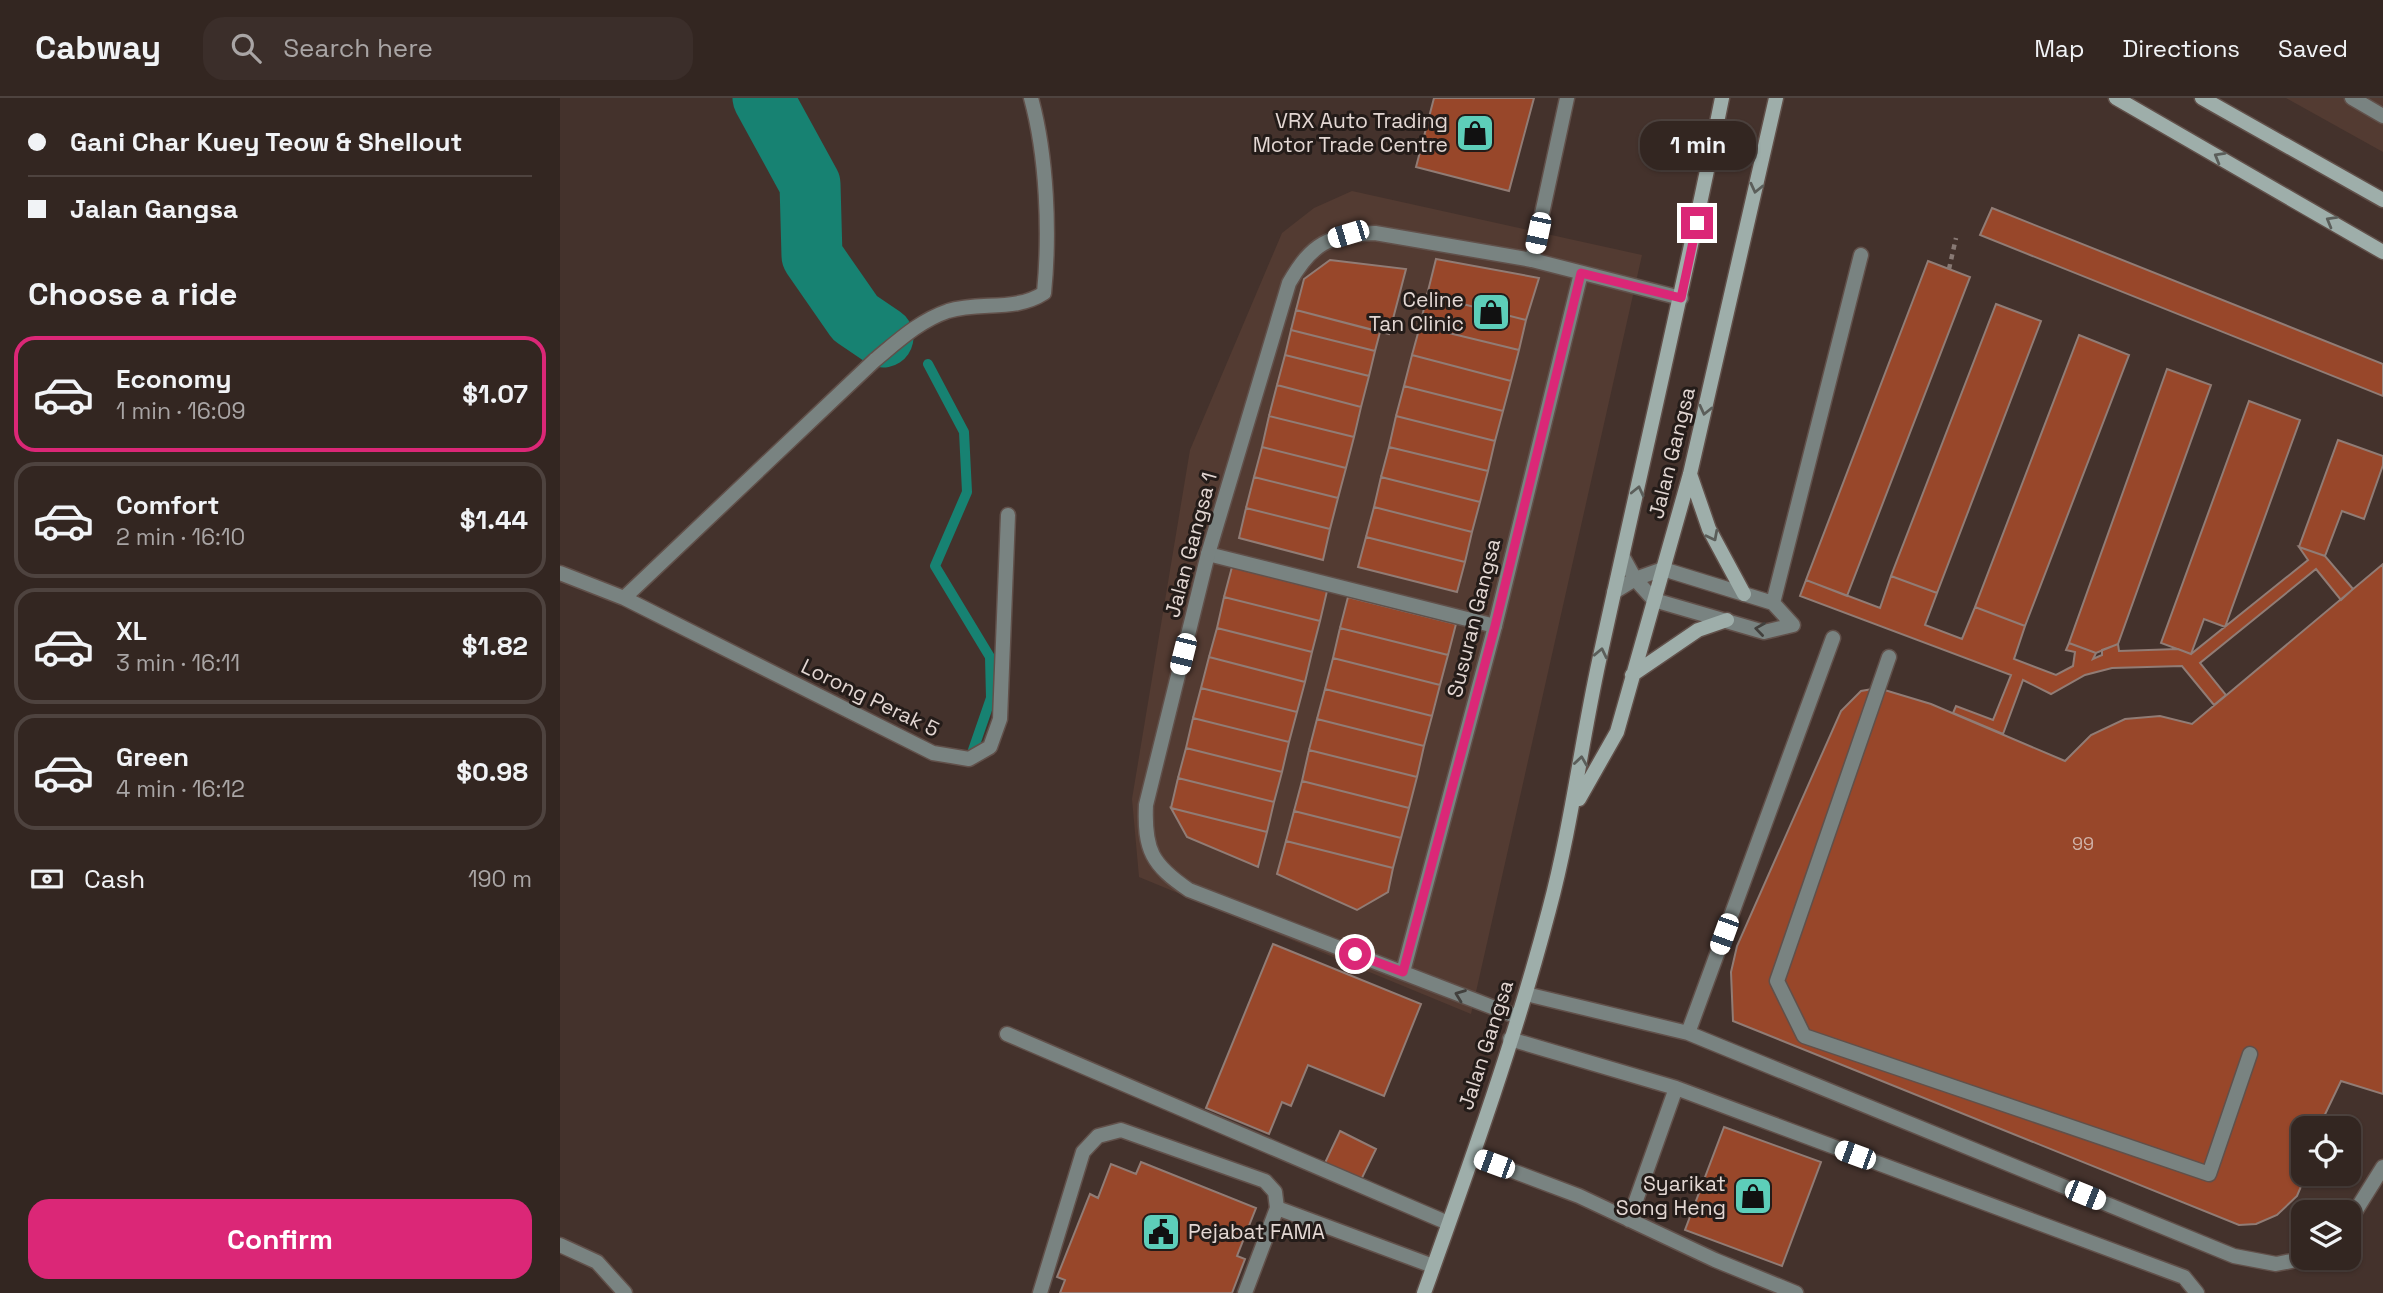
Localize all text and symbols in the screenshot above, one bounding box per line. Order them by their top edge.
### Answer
search box [203,17,693,80]
text: Cabway [35,27,161,69]
icon: search [227,29,265,67]
text: Search here [283,31,433,65]
text: Map [2034,33,2084,64]
text: Directions [2122,33,2240,64]
text: Saved [2278,33,2348,64]
place label: VRX Auto Trading Motor Trade Centre [1253,107,1448,158]
shop icon: VRX Auto Trading Motor Trade Centre [1454,112,1496,154]
callout: 1 min [1639,122,1755,170]
text: Gani Char Kuey Teow & Shellout [70,125,462,159]
text: 1 min [1670,130,1726,160]
one-way arrow [2213,152,2226,165]
one-way arrow [1750,182,1764,194]
text: Jalan Gangsa [70,192,238,226]
route end [1681,207,1713,239]
car [1524,210,1553,256]
one-way arrow [2325,217,2338,230]
car [1325,218,1372,250]
text: Choose a ride [28,274,238,314]
place label: Celine Tan Clinic [1369,286,1464,337]
shop icon: Celine Tan Clinic [1470,291,1512,333]
text: Economy [116,362,232,396]
icon: car [32,363,95,426]
text: $1.07 [462,377,528,411]
street label: Jalan Gangsa [1642,384,1701,522]
text: 1 min · 16:09 [116,396,246,426]
one-way arrow [1699,404,1713,416]
street label: Jalan Gangsa 1 [1158,469,1223,620]
one-way arrow [1630,485,1645,497]
text: Comfort [116,488,219,522]
icon: car [32,489,95,552]
text: $1.44 [460,503,528,537]
text: 2 min · 16:10 [116,522,245,552]
one-way arrow [1705,529,1719,541]
street label: Susuran Gangsa [1441,536,1506,700]
text: XL [116,614,147,648]
icon: car [32,615,95,678]
one-way arrow [1754,621,1766,636]
text: $1.82 [462,629,528,663]
car [1168,631,1199,677]
text: 3 min · 16:11 [116,648,240,678]
one-way arrow [1593,648,1607,660]
street label: Lorong Perak 5 [797,652,944,743]
text: Green [116,740,189,774]
icon: car [32,741,95,804]
text: $0.98 [456,755,528,789]
one-way arrow [1573,755,1588,766]
text: 4 min · 16:12 [116,774,245,804]
house number: 99 [2072,832,2094,855]
icon: cash [28,860,66,898]
text: Cash [84,862,145,896]
text: 190 m [468,864,532,894]
car [1707,911,1742,957]
route start [1339,938,1371,970]
street label: Jalan Gangsa [1452,977,1519,1113]
one-way arrow [1455,989,1467,1003]
map controls [2291,1116,2361,1270]
button: locate [2291,1116,2361,1186]
car [1832,1138,1879,1172]
car [1471,1147,1518,1181]
place label: Syarikat Song Heng [1616,1170,1726,1221]
shop icon: Syarikat Song Heng [1732,1175,1774,1217]
car [2062,1177,2109,1213]
button: Confirm [28,1199,532,1279]
button: layers [2291,1200,2361,1270]
public building icon: Pejabat FAMA [1140,1211,1182,1253]
place label: Pejabat FAMA [1188,1218,1325,1245]

